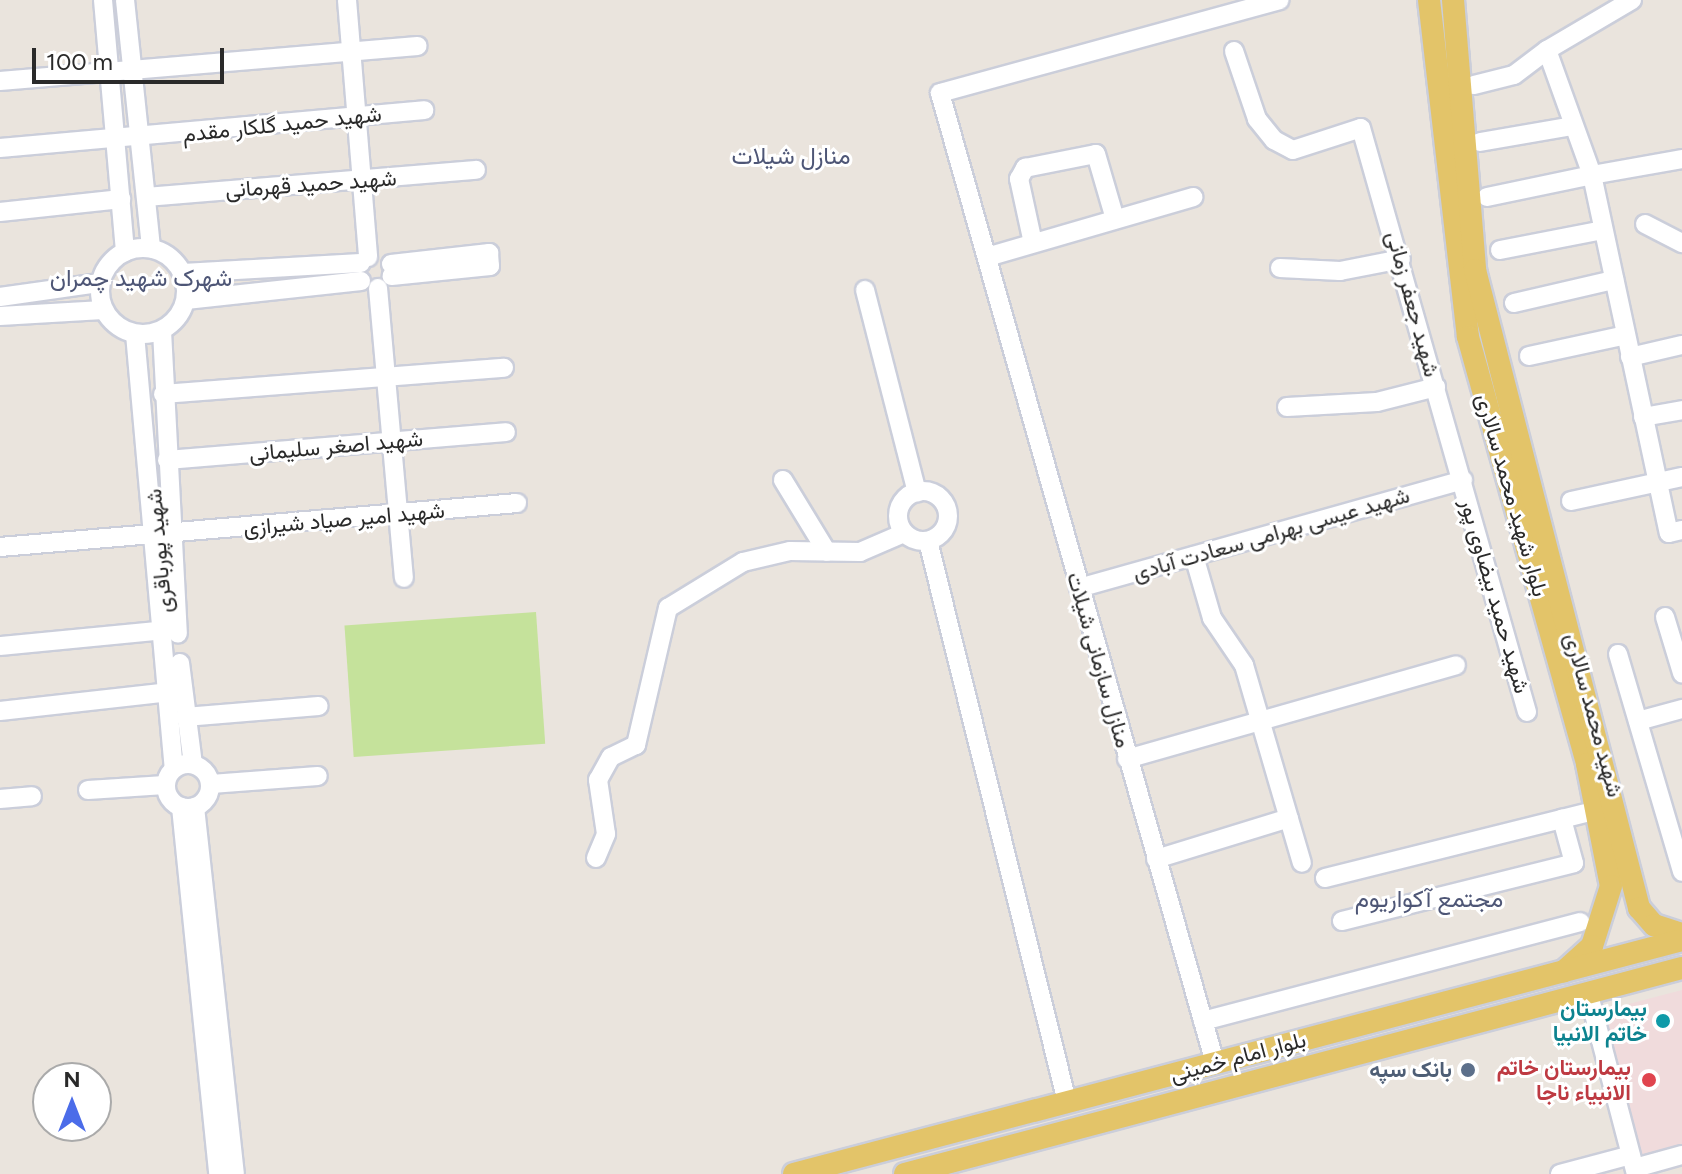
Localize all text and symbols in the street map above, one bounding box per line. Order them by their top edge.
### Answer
scale bar [36,32,228,82]
text: 100 m [46,47,113,76]
street label: شهید حمید گلکار مقدم [181,100,383,148]
district label: منازل شیلات [731,142,851,170]
street label: شهید حمید قهرمانی [224,165,398,203]
street label: شهید جعفر زمانی [1381,228,1445,380]
district label: شهرک شهید چمران [50,264,232,292]
street label: بلوار شهید محمد سالاری [1470,390,1554,600]
street label: شهید اصغر سلیمانی [248,425,424,467]
street label: شهید عیسی بهرامی سعادت آبادی [1129,482,1413,586]
street label: شهید پورباقری [140,488,178,614]
street label: شهید حمید بیضاوی پور [1455,496,1535,696]
street label: شهید امیر صیاد شیرازی [242,497,446,541]
street label: منازل سازمانی شیلات [1061,569,1137,751]
street label: شهید محمد سالاری [1559,630,1629,800]
district label: مجتمع آکواریوم [1355,885,1503,913]
place label: بیمارستان خاتم الانبیا [1553,995,1647,1046]
marker: بیمارستان خاتم الانبیا [1654,1012,1672,1030]
street label: بلوار امام خمینی [1167,1026,1309,1088]
place label: بیمارستان خاتم الانبیاء ناجا [1497,1054,1631,1106]
place label: بانک سپه [1369,1057,1452,1083]
marker: بانک سپه [1459,1061,1477,1079]
north arrow [32,1062,112,1142]
text: N [63,1066,81,1093]
marker: بیمارستان خاتم الانبیاء ناجا [1638,1069,1660,1091]

